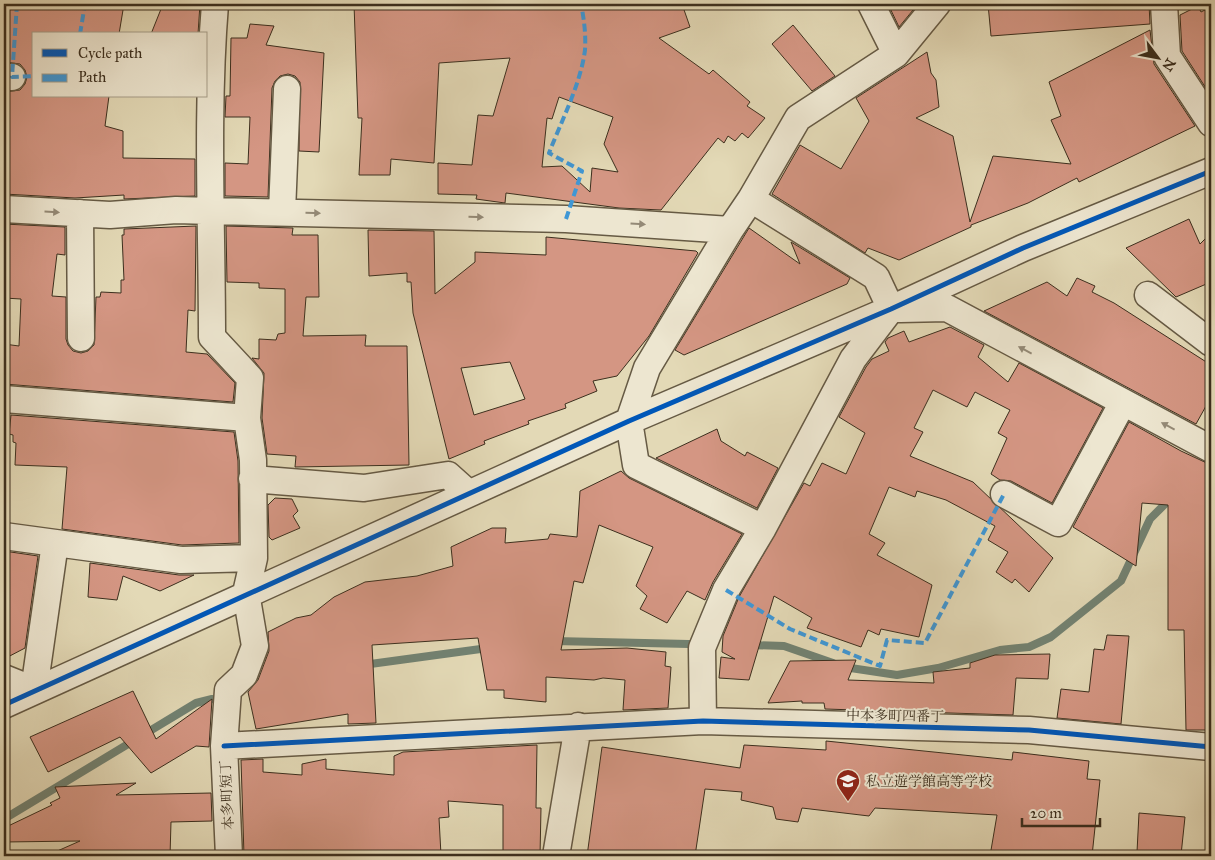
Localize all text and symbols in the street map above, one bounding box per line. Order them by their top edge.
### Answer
legend [32,32,208,98]
north arrow [1132,32,1182,82]
text: Cycle path [78,44,143,62]
text: N [1158,55,1179,74]
text: Path [78,68,107,86]
one-way arrow [45,208,61,216]
one-way arrow [306,209,322,217]
one-way arrow [468,213,484,221]
one-way arrow [630,220,646,228]
one-way arrow [1017,346,1032,354]
one-way arrow [1161,422,1175,430]
street label: 中本多町四番丁 [846,707,944,725]
street label: 本多町短丁 [217,760,237,830]
school or university icon: 私立遊学館高等学校 [835,768,861,802]
place label: 私立遊学館高等学校 [866,773,992,790]
scale bar [1022,795,1100,827]
text: 20 m [1030,804,1062,822]

